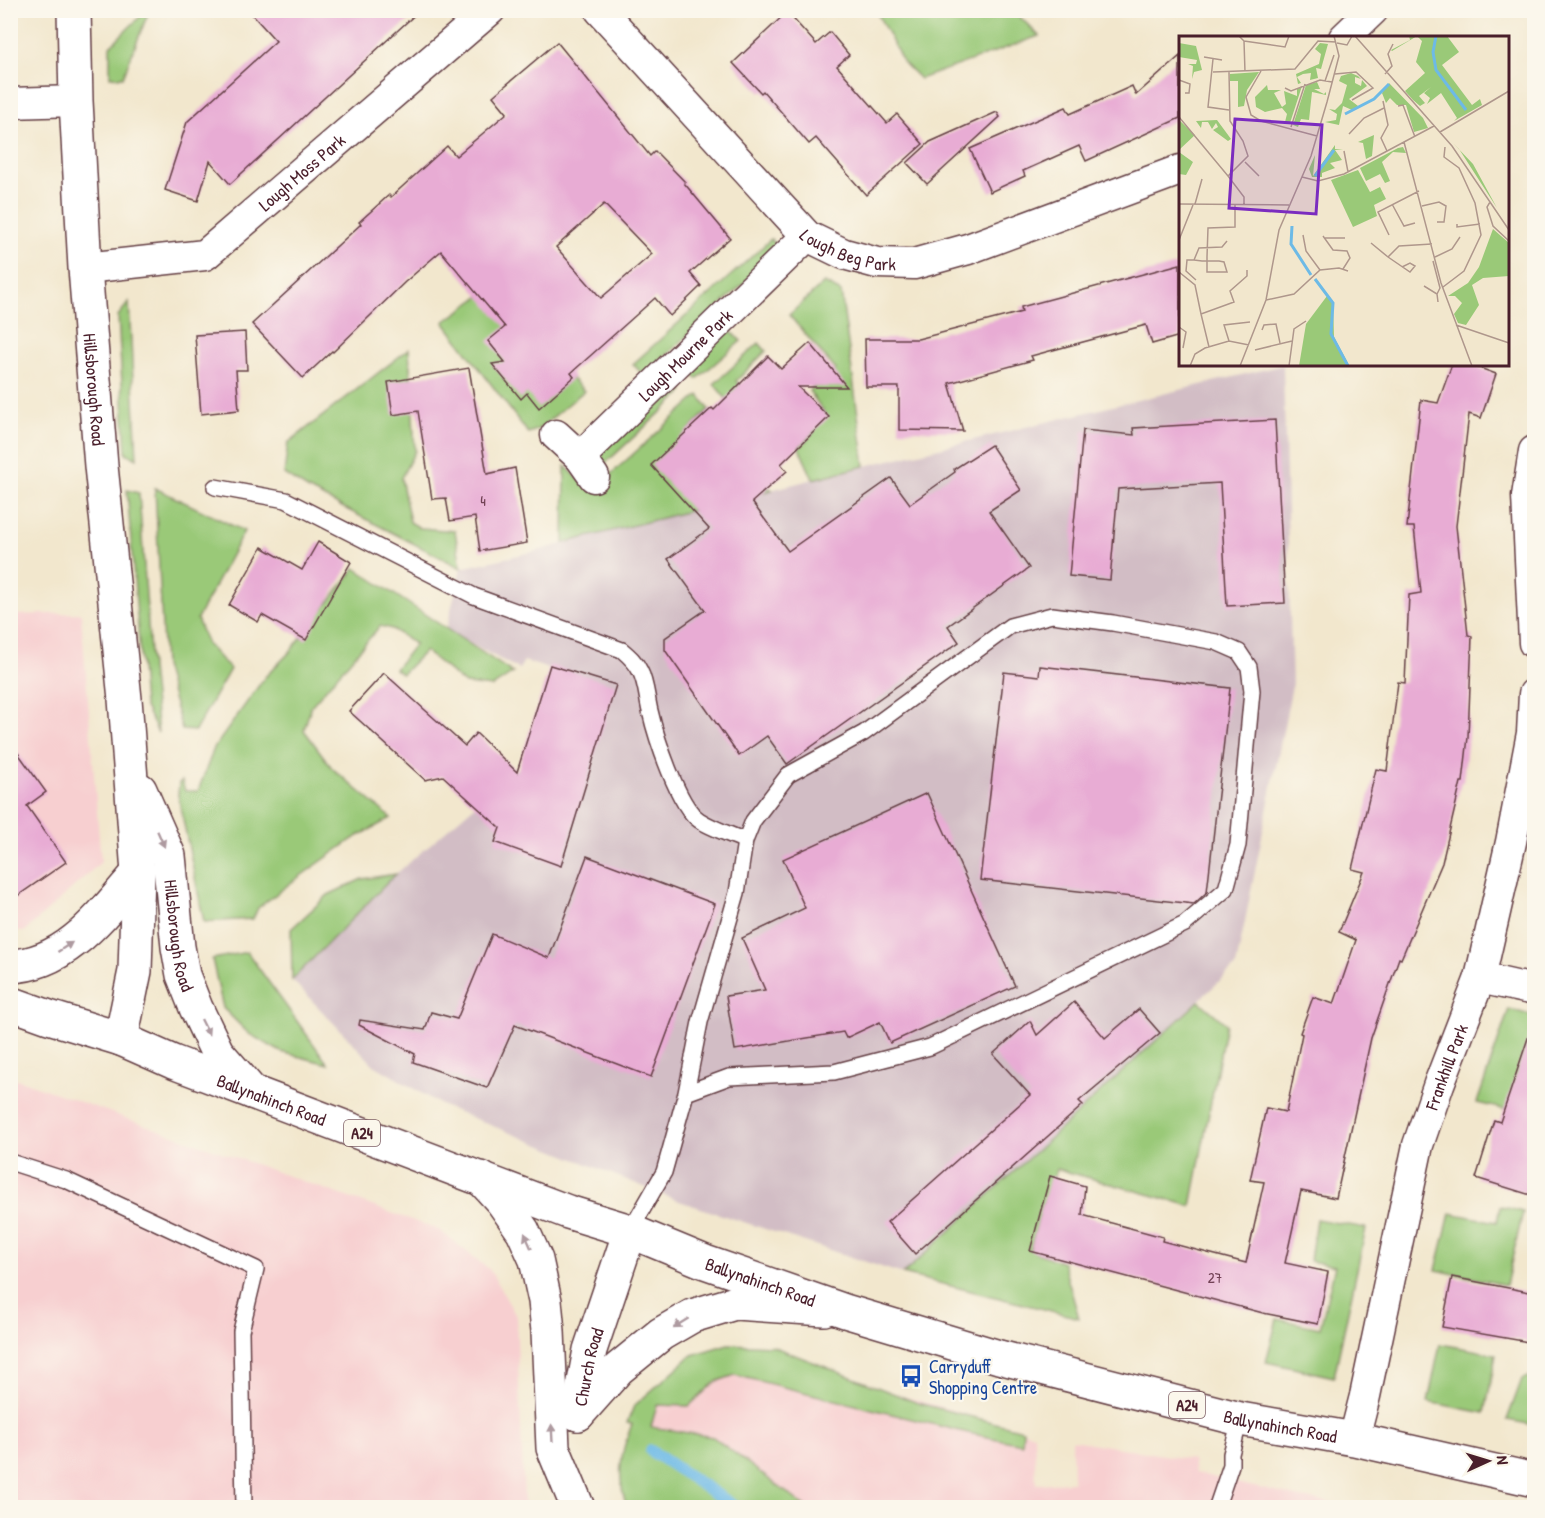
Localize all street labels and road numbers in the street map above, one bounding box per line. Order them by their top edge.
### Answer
street label: Lough Moss Park [253,127,351,216]
street label: Lough Beg Park [794,224,897,276]
street label: Lough Mourne Park [632,303,738,406]
street label: Hillsborough Road [78,332,112,446]
street label: Hillsborough Road [159,878,201,995]
street label: Frankhill Park [1418,1020,1474,1114]
street label: Ballynahinch Road [213,1067,330,1131]
road number: A24 [344,1120,380,1146]
street label: Ballynahinch Road [702,1251,819,1312]
street label: Church Road [567,1324,609,1408]
road number: A24 [1169,1392,1205,1418]
street label: Ballynahinch Road [1221,1403,1339,1448]

